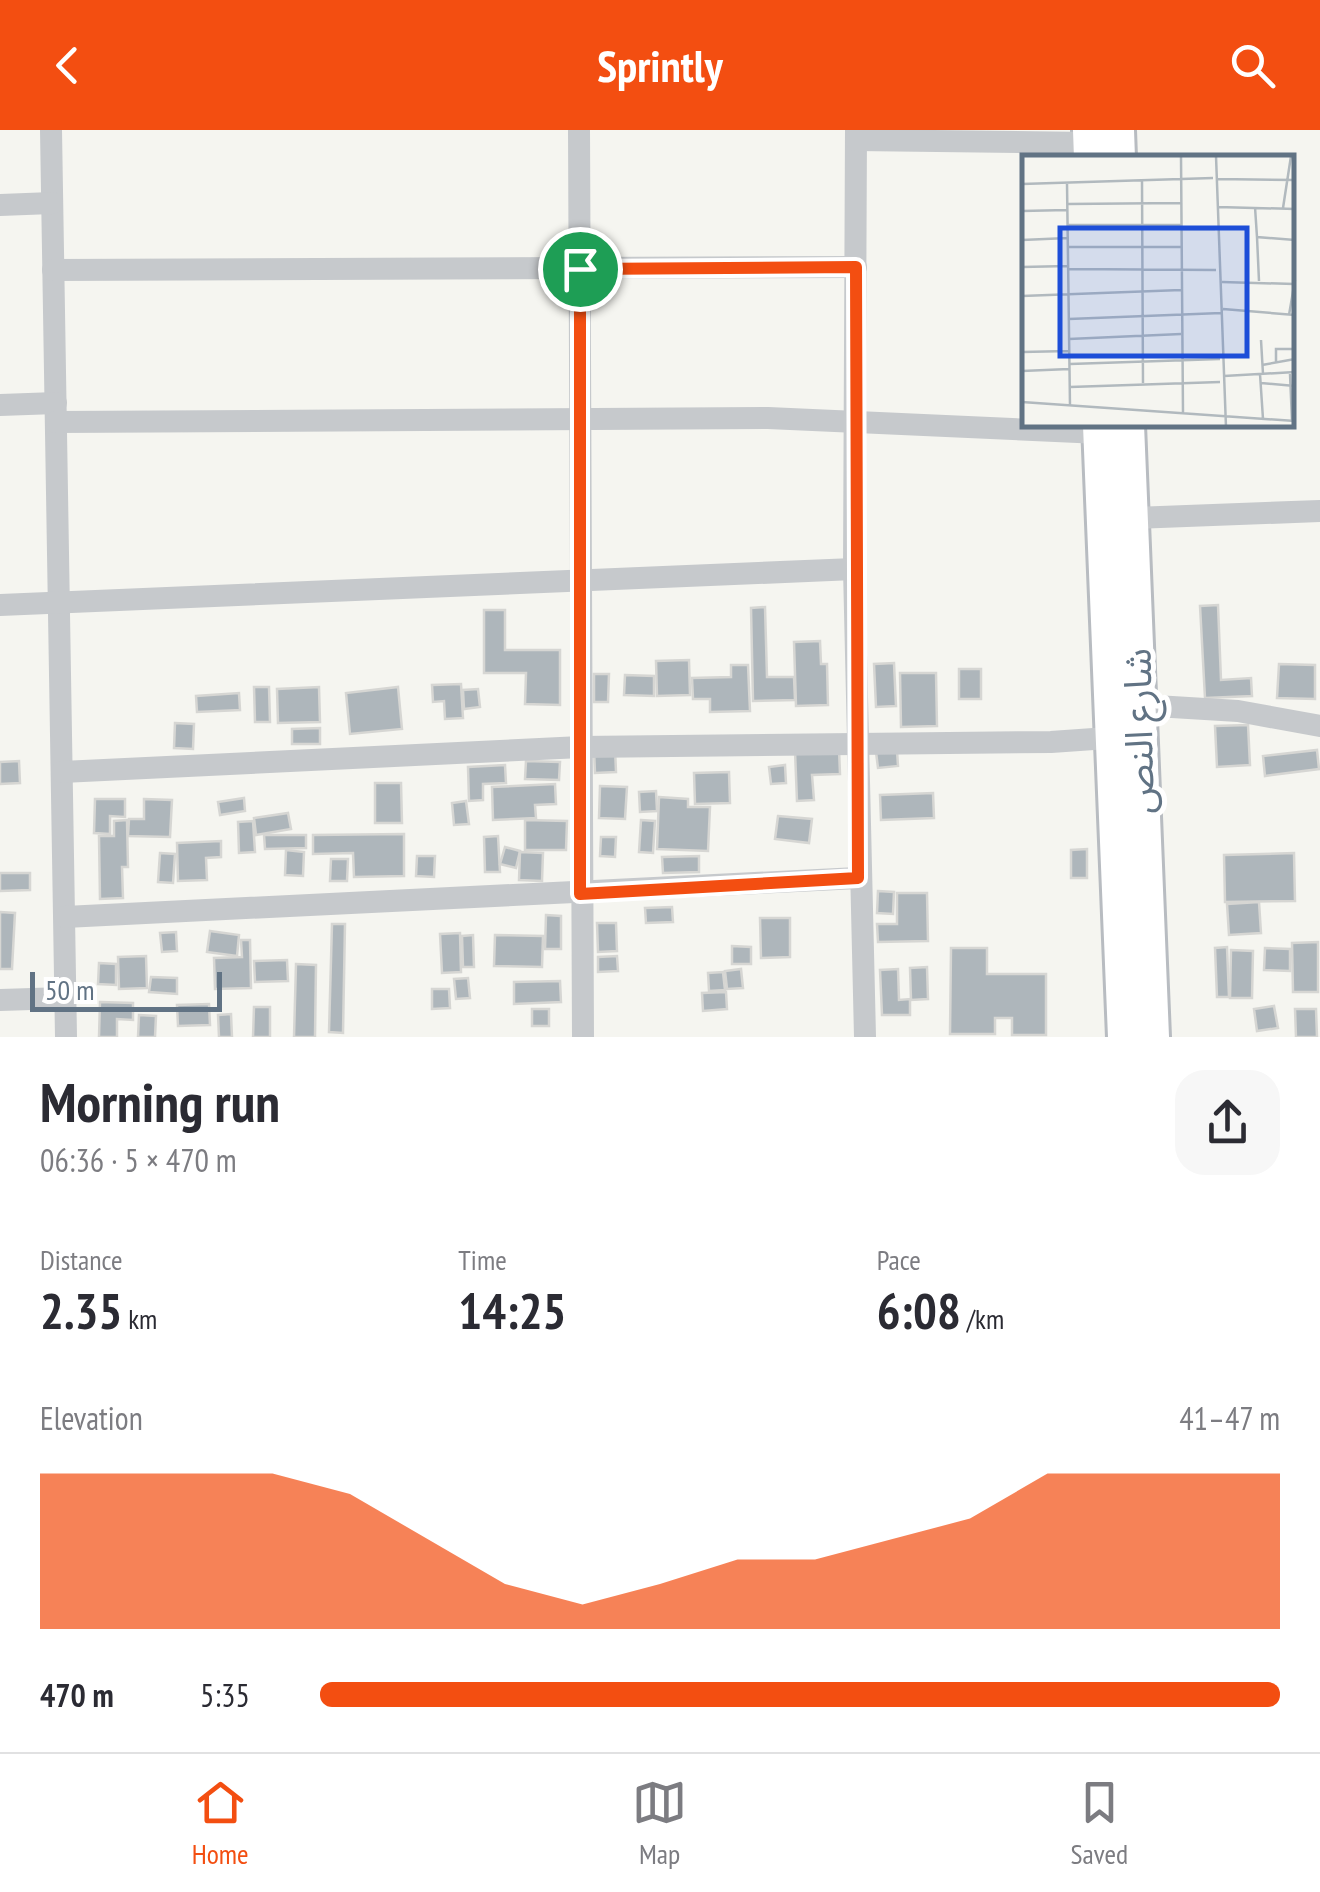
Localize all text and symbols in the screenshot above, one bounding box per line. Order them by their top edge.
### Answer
text: Sprintly [597,36,723,94]
icon: back [40,38,95,93]
icon: search [1225,38,1280,93]
inset map [1022,155,1295,428]
pin [538,227,623,312]
icon: arrive [553,242,608,297]
street label: شارع النص [1112,648,1168,814]
scale bar [30,967,222,1011]
text: 50 m [45,971,94,1008]
text: Morning run [40,1066,280,1137]
button: share [1175,1070,1280,1175]
text: 06:36 · 5 × 470 m [40,1139,237,1181]
text: Distance [40,1241,123,1278]
text: Time [458,1241,507,1278]
text: Pace [877,1241,921,1278]
text: 2.35 [40,1278,122,1343]
text: 14:25 [458,1278,566,1343]
text: 6:08 [877,1278,961,1343]
text: km [122,1300,157,1337]
text: /km [961,1300,1004,1337]
text: Elevation [40,1397,143,1439]
text: 41–47 m [1179,1397,1280,1439]
text: 470 m [40,1674,114,1716]
text: 5:35 [200,1674,250,1716]
tab: Home [192,1775,249,1872]
tab: Map [632,1775,687,1872]
tab: Saved [1071,1775,1128,1872]

